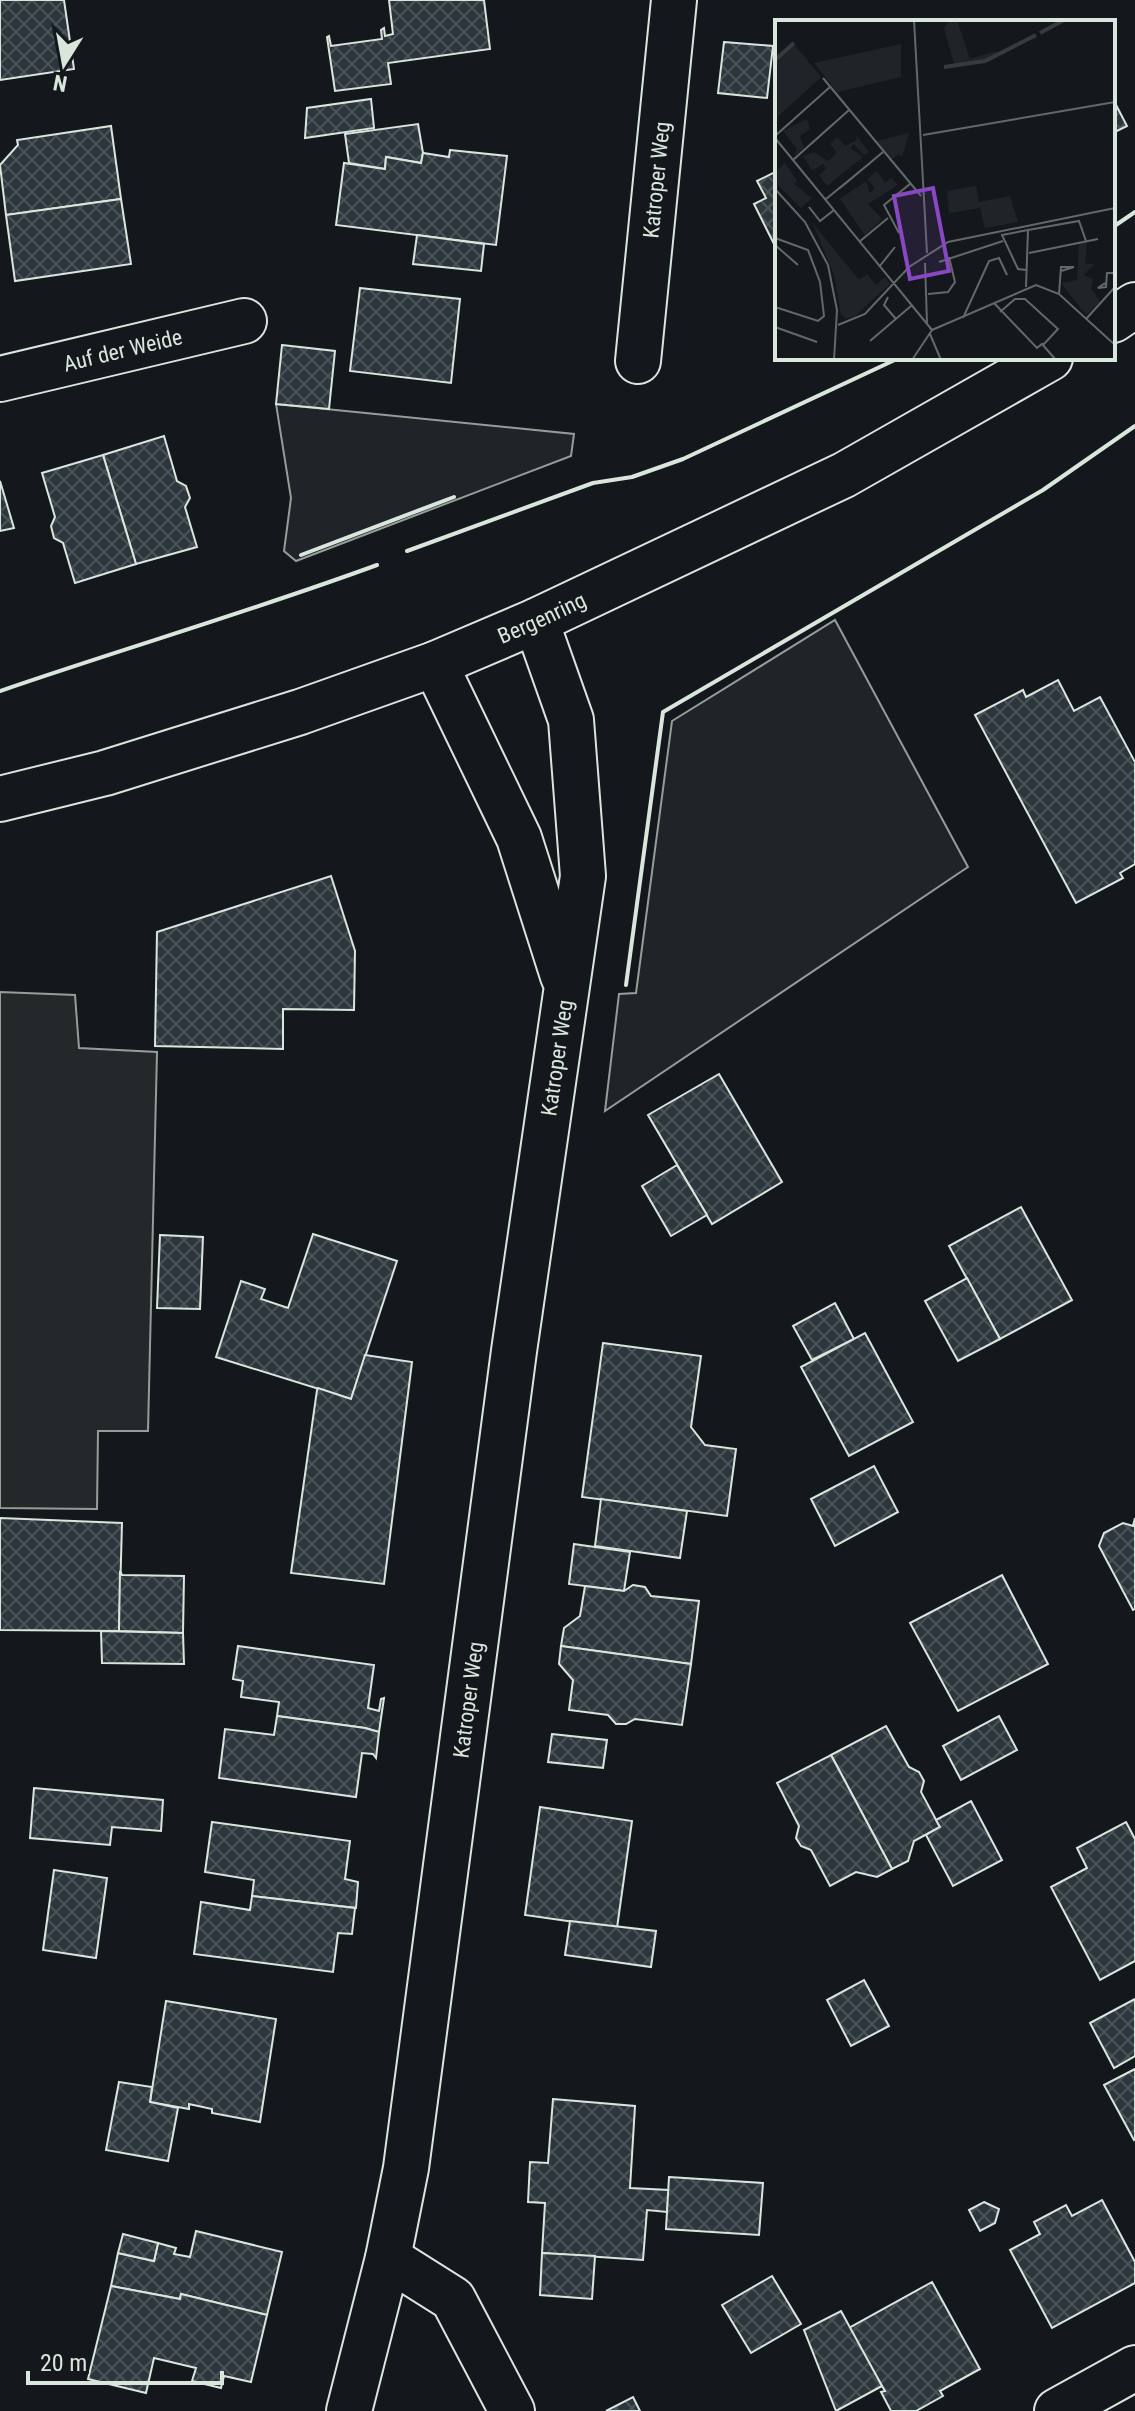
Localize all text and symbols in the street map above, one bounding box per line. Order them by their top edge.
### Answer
inset map [775,20,1115,360]
north arrow [24,24,104,104]
text: N [51,70,69,97]
street label: Katroper Weg [638,120,675,239]
street label: Auf der Weide [61,324,185,377]
street label: Bergenring [494,587,590,649]
street label: Katroper Weg [536,998,578,1118]
street label: Katroper Weg [448,1640,488,1760]
scale bar [28,2335,222,2385]
text: 20 m [40,2349,87,2377]

